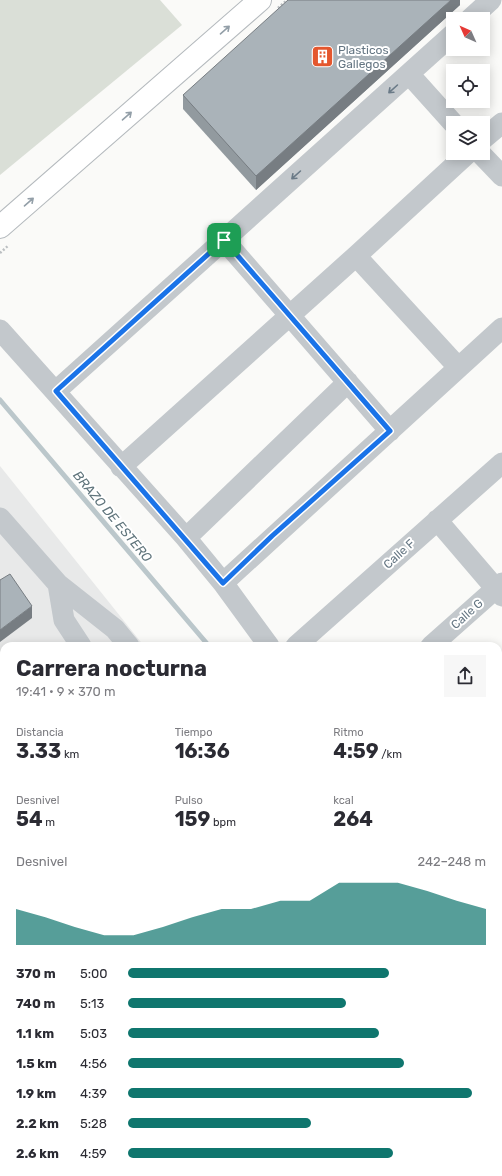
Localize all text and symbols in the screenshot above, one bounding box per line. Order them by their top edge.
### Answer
north arrow [446,12,490,56]
map controls [446,12,490,160]
one-way arrow [220,26,230,35]
place label: Plasticos Gallegos [338,43,389,71]
building icon: Plasticos Gallegos [309,44,335,70]
button: locate [446,64,490,108]
one-way arrow [388,84,398,93]
one-way arrow [122,111,132,121]
button: layers [446,116,490,160]
one-way arrow [291,171,301,180]
one-way arrow [24,197,35,206]
pin [207,223,241,257]
icon: arrive [213,229,235,251]
water label: BRAZO DE ESTERO [70,468,155,565]
street label: Calle F [381,536,417,572]
street label: Calle G [448,596,486,632]
text: Carrera nocturna [16,655,207,682]
button: share [444,655,486,697]
text: 19:41 · 9 × 370 m [16,684,115,699]
text: Distancia [16,726,64,739]
text: Tiempo [175,726,212,739]
text: Ritmo [333,726,364,739]
text: 3.33 [16,739,61,763]
text: 16:36 [175,739,230,763]
text: 4:59 [333,739,379,763]
text: km [61,748,79,761]
text: /km [379,748,402,761]
text: Desnivel [16,794,59,807]
text: Pulso [175,794,203,807]
text: kcal [333,794,354,807]
text: 54 [16,807,43,831]
text: 159 [175,807,210,831]
text: 264 [333,807,373,831]
text: m [43,816,55,829]
text: bpm [210,816,236,829]
text: Desnivel [16,854,67,869]
text: 242–248 m [418,854,486,869]
text: 370 m [16,966,56,981]
text: 5:00 [80,966,108,981]
text: 740 m [16,996,55,1011]
text: 5:13 [80,996,104,1011]
text: 1.1 km [16,1026,54,1041]
text: 5:03 [80,1026,107,1041]
text: 1.5 km [16,1056,57,1071]
text: 4:56 [80,1056,107,1071]
text: 1.9 km [16,1086,56,1101]
text: 4:39 [80,1086,107,1101]
text: 2.2 km [16,1116,59,1131]
text: 5:28 [80,1116,107,1131]
text: 2.6 km [16,1146,59,1161]
text: 4:59 [80,1146,107,1161]

